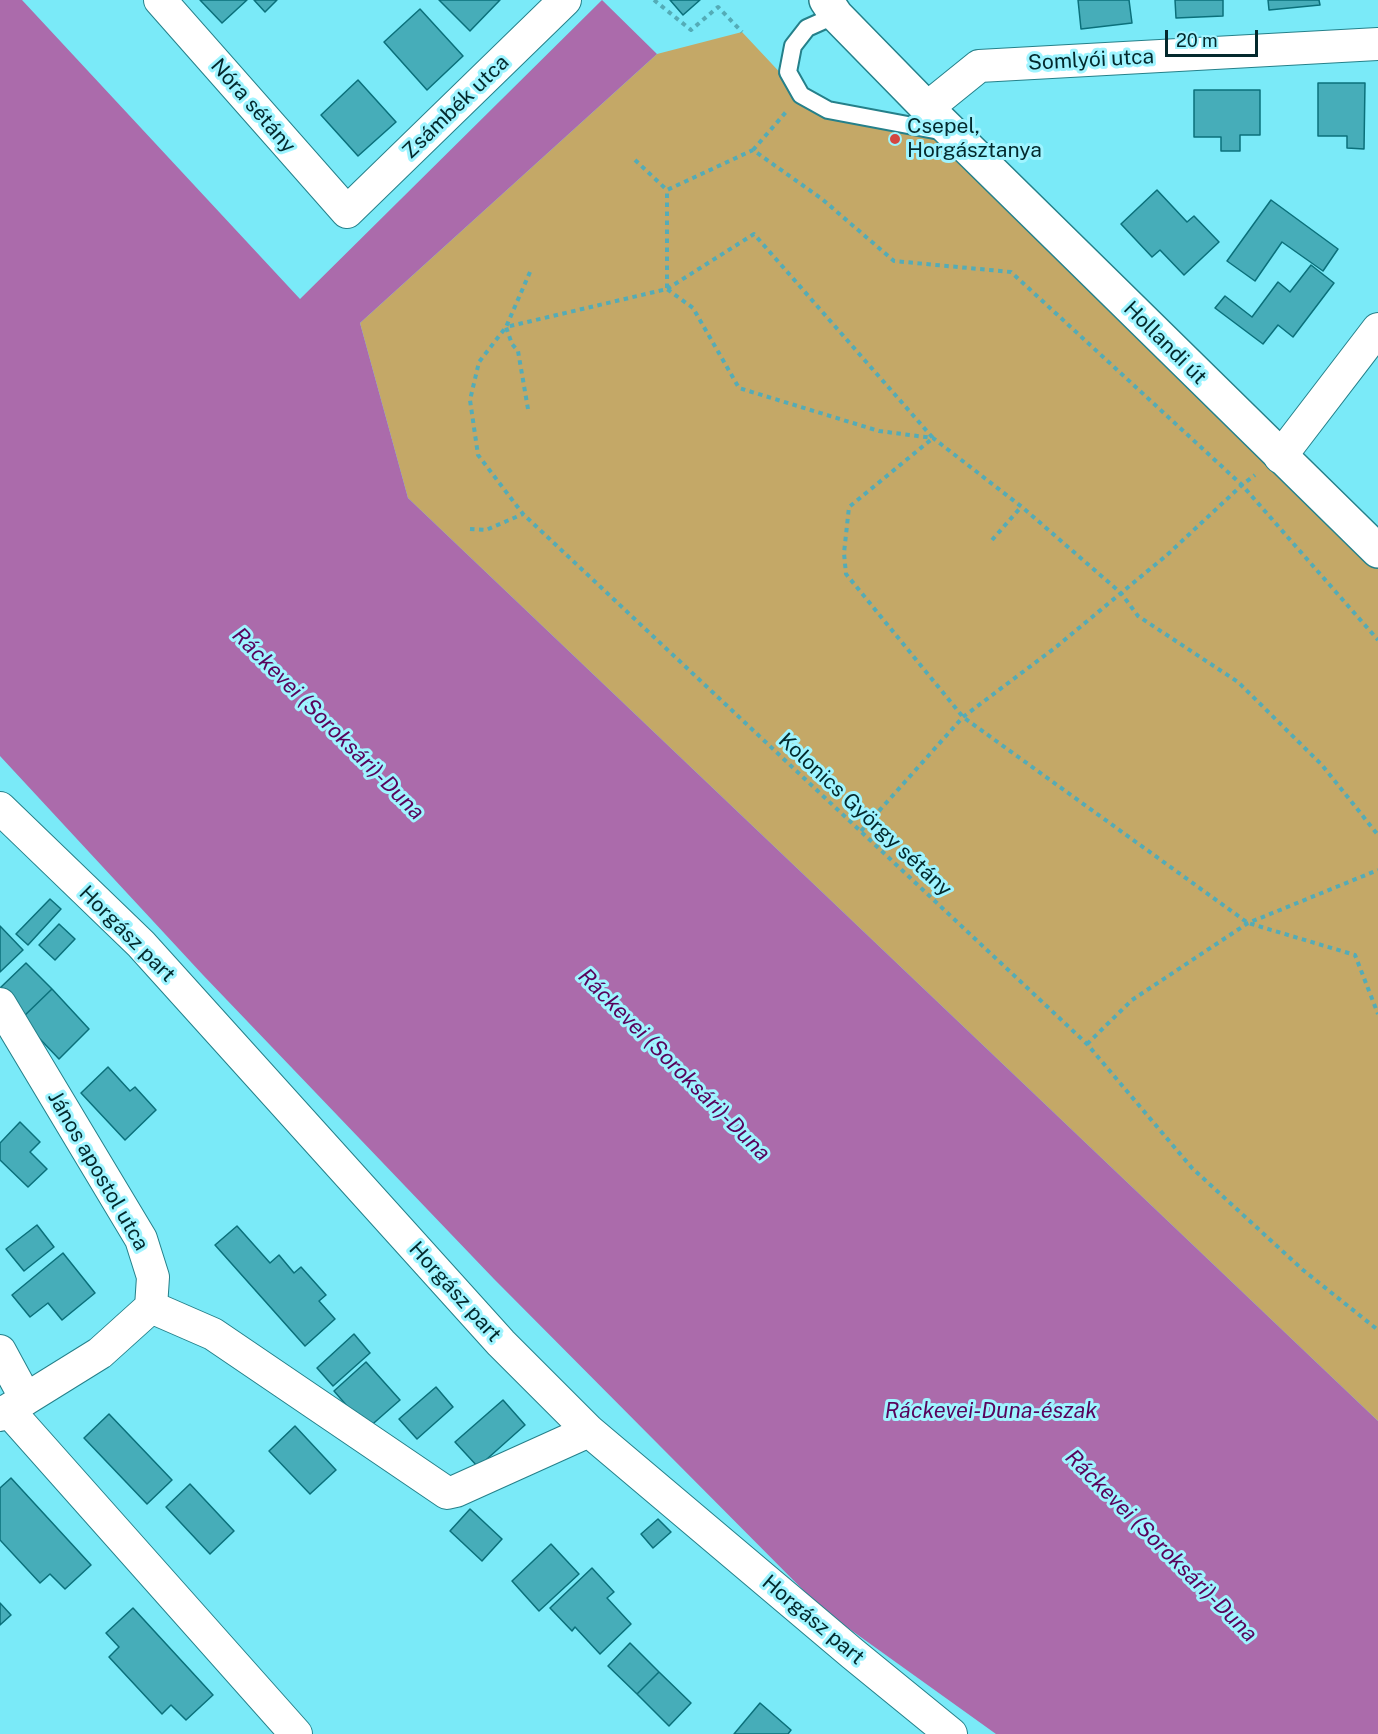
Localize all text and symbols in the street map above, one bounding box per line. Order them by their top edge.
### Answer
scale bar [1168,18,1261,56]
text: 20 m [1176,30,1218,51]
street label: Somlyói utca [1027,44,1155,76]
street label: Zsámbék utca [398,50,514,164]
street label: Nóra sétány [205,54,301,158]
place label: Csepel, Horgásztanya [907,114,1042,164]
marker: Csepel, Horgásztanya [888,132,902,146]
street label: Hollandi út [1118,296,1212,390]
water label: Ráckevei (Soroksári)-Duna [226,622,430,826]
street label: Kolonics György sétány [773,728,957,902]
street label: Horgász part [74,881,180,987]
water label: Ráckevei (Soroksári)-Duna [572,963,776,1167]
street label: János apostol utca [42,1087,154,1255]
street label: Horgász part [404,1237,506,1347]
water label: Ráckevei-Duna-észak [885,1398,1097,1424]
water label: Ráckevei (Soroksári)-Duna [1059,1444,1263,1648]
street label: Horgász part [757,1570,869,1670]

